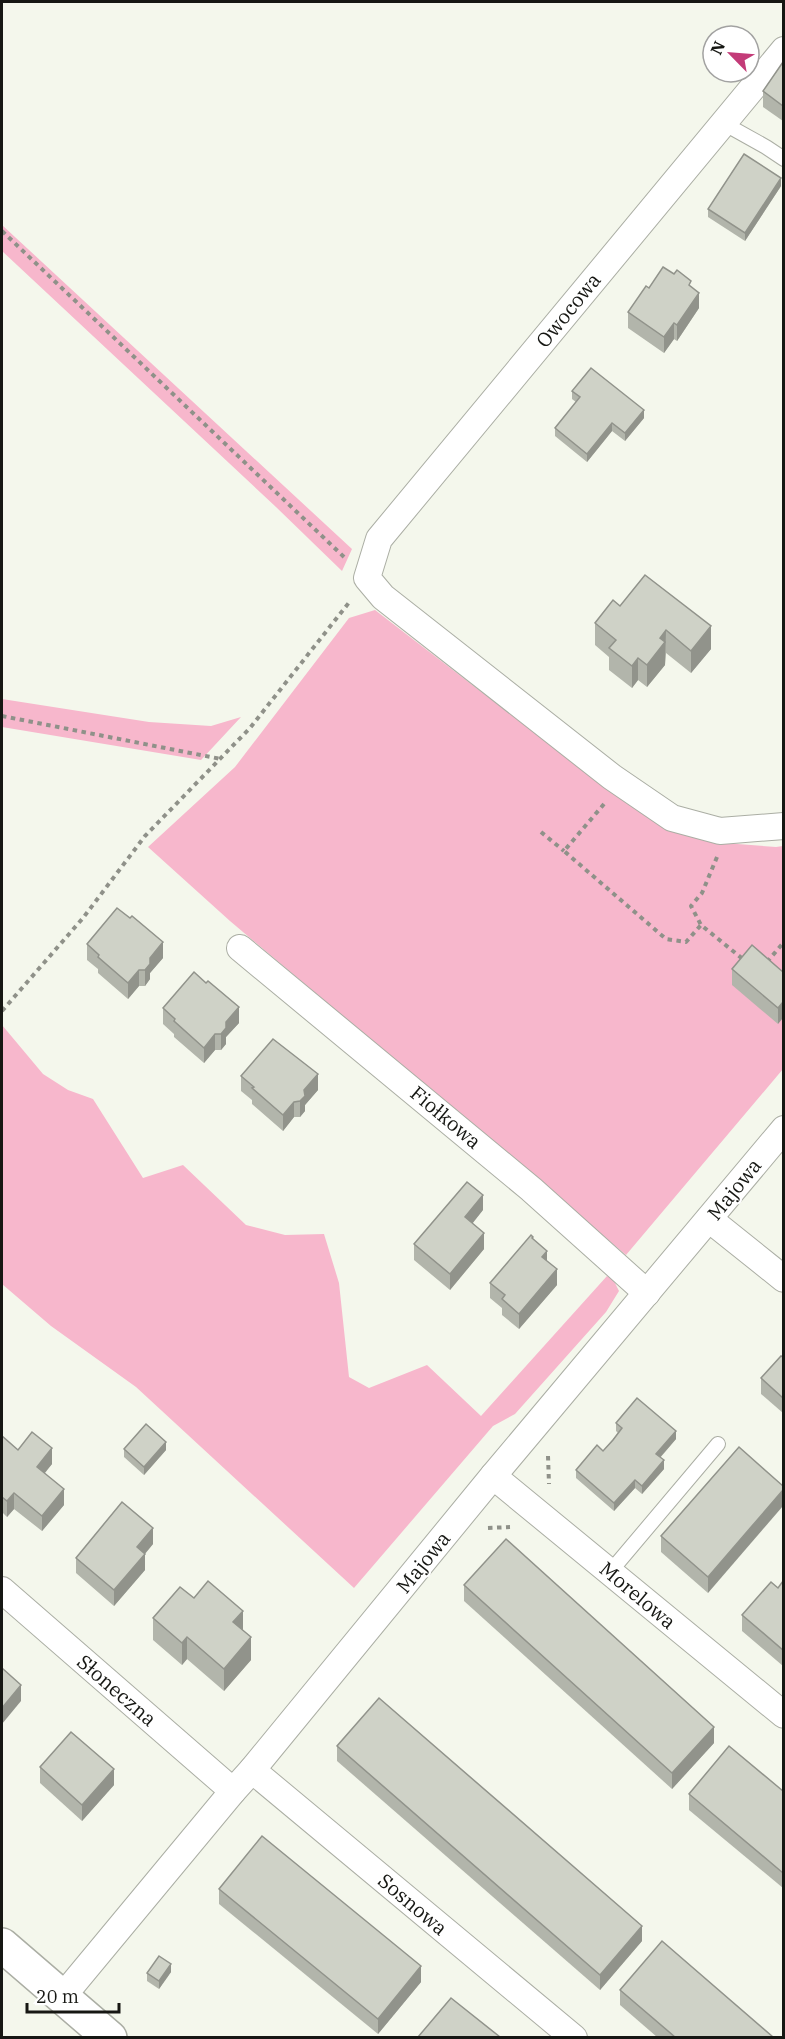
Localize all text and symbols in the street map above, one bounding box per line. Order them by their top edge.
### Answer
north arrow [701,24,761,84]
text: N [706,38,729,58]
street label: Owocowa [530,267,607,353]
street label: Fiołkowa [405,1079,487,1155]
street label: Majowa [701,1153,767,1225]
street label: Majowa [390,1526,456,1598]
street label: Morelowa [594,1555,682,1635]
street label: Słoneczna [72,1648,162,1732]
street label: Sosnowa [373,1867,454,1941]
scale bar [27,1976,118,2014]
text: 20 m [36,1985,79,2008]

